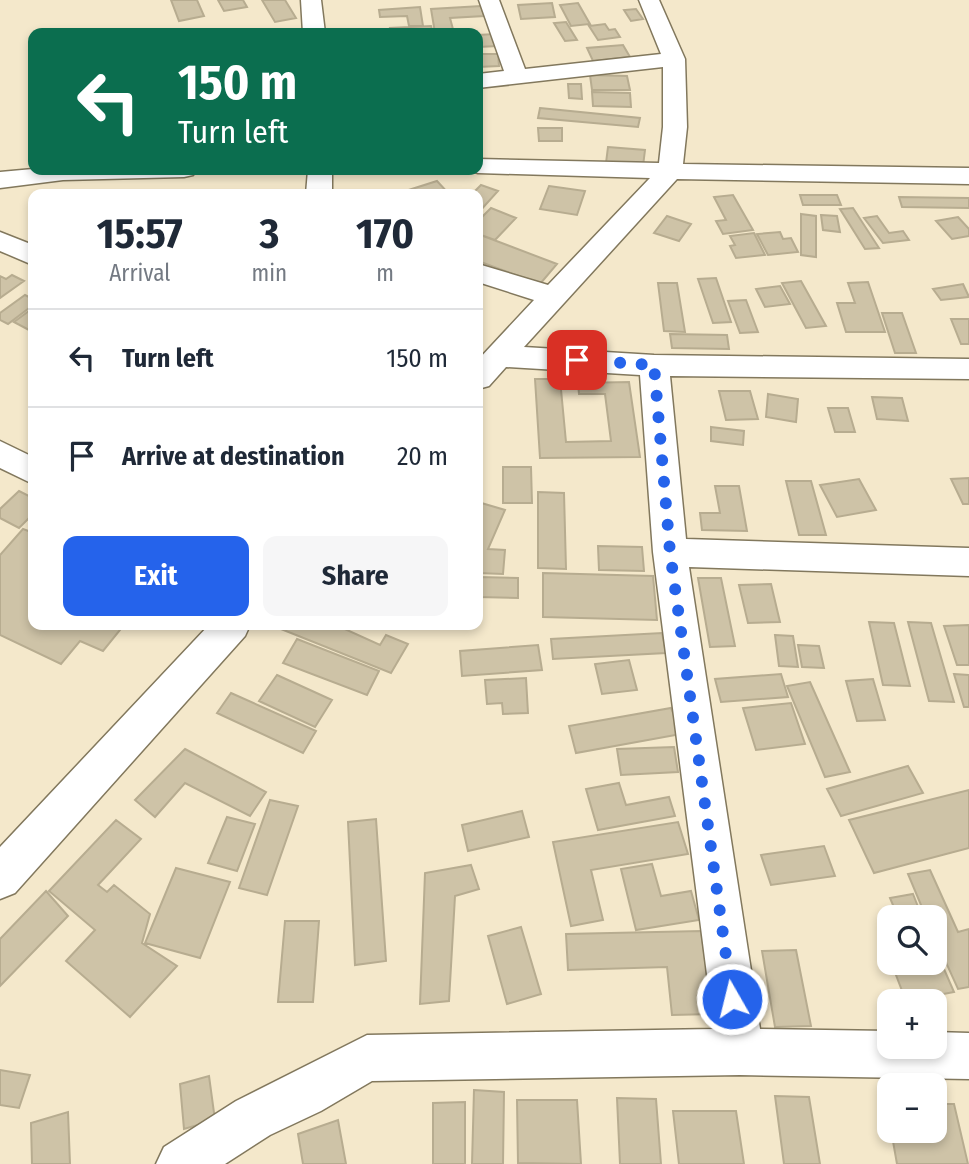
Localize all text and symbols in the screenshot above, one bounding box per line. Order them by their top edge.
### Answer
text: 150 m [178,53,297,112]
icon: left [63,56,154,147]
text: Turn left [178,113,288,151]
text: 15:57 [97,209,183,259]
text: 3 [259,209,279,259]
text: 170 [356,209,414,259]
text: Arrival [109,259,170,287]
text: min [252,259,287,287]
text: m [376,259,394,287]
pin [547,330,607,390]
icon: left [63,339,101,377]
icon: arrive [558,341,596,379]
text: Turn left [122,343,214,374]
text: 150 m [386,343,448,374]
icon: arrive [63,437,101,475]
text: Arrive at destination [122,441,345,472]
text: 20 m [397,441,448,472]
button: Exit [63,536,249,616]
button: Share [263,536,448,616]
map controls [877,905,947,1143]
button: search [877,905,947,975]
position arrow [695,962,769,1036]
button: + [877,989,947,1059]
button: − [877,1073,947,1143]

